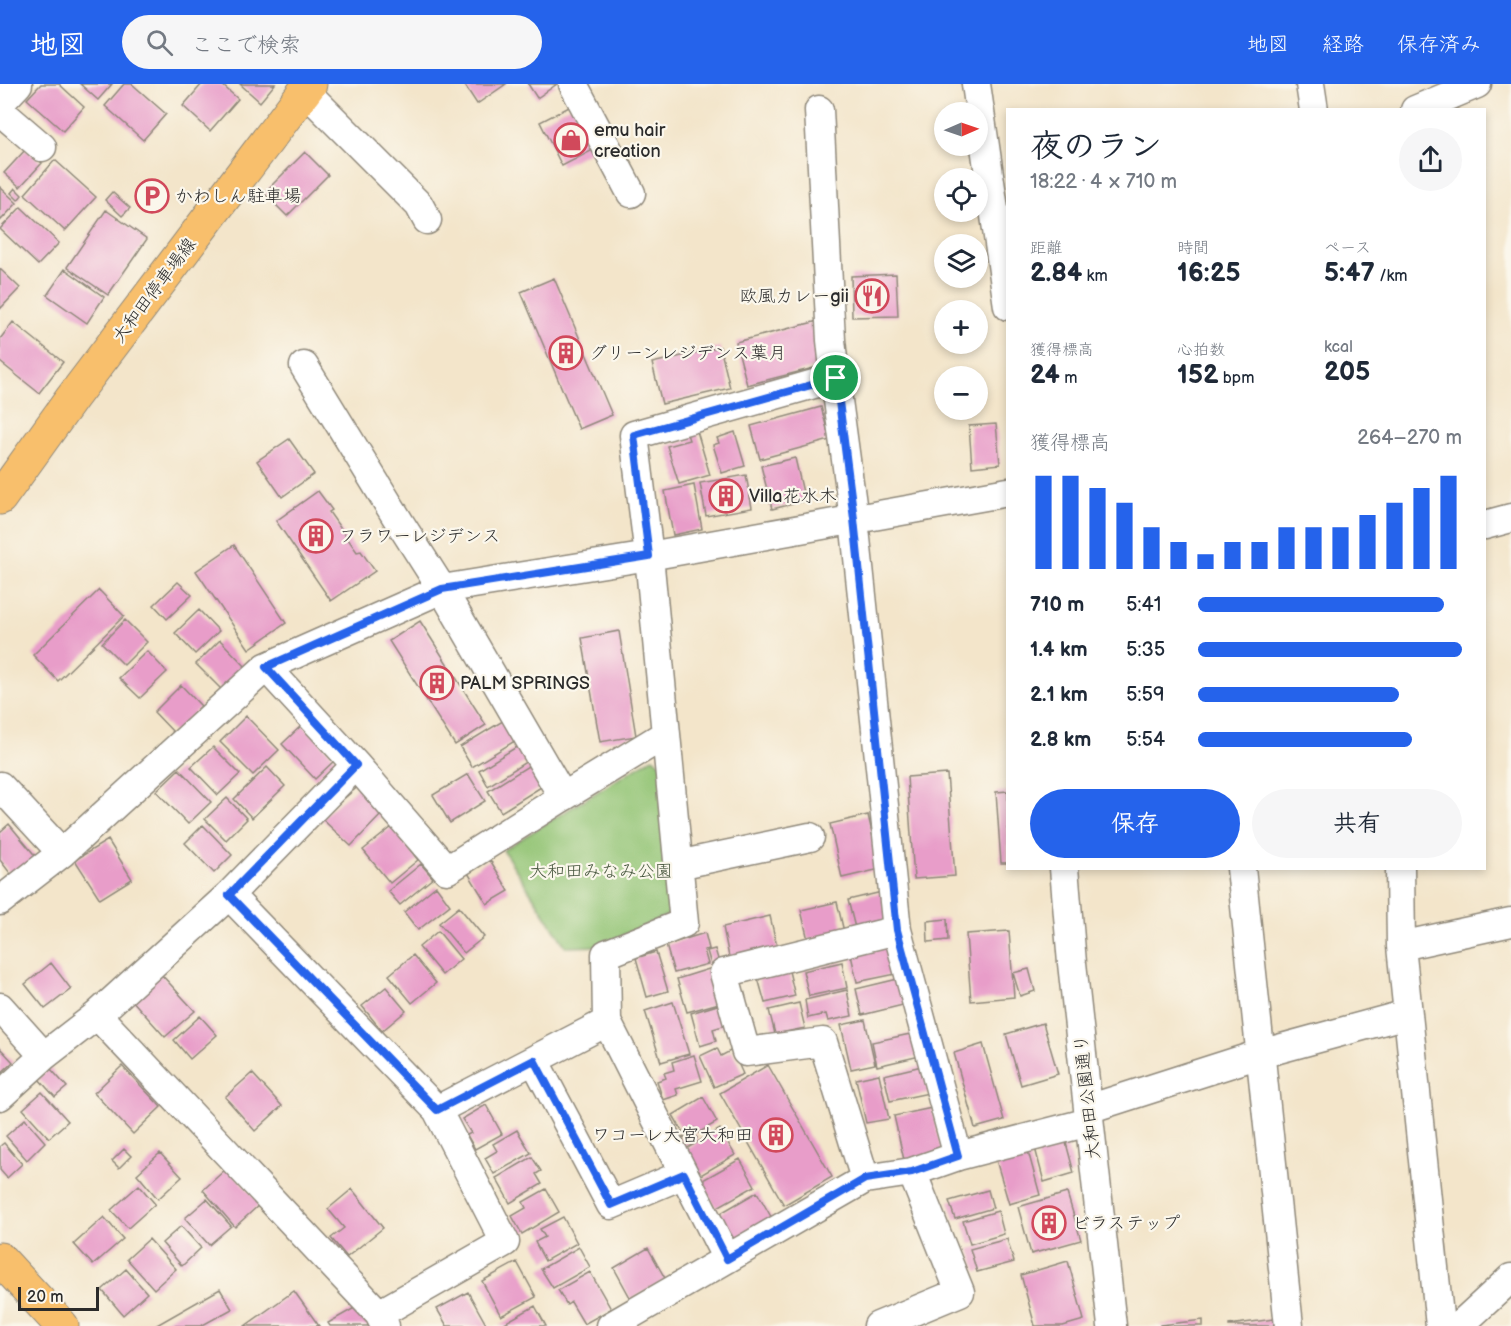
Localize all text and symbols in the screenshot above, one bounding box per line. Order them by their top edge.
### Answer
search box [122,15,542,69]
icon: search [143,26,176,59]
text: 地図 [30,29,86,62]
text: ここで検索 [191,32,301,59]
text: 地図 [1247,32,1289,57]
text: 経路 [1322,32,1364,57]
text: 保存済み [1397,32,1481,57]
north arrow [934,102,988,156]
map controls [934,102,988,420]
place label: emu hair creation [594,120,666,162]
shop icon: emu hair creation [553,122,589,158]
text: 夜のラン [1030,127,1162,167]
button: share [1399,128,1462,191]
button: locate [934,168,988,222]
text: 18:22 · 4 × 710 m [1030,170,1177,194]
parking icon: かわしん駐車場 [134,178,170,214]
place label: かわしん駐車場 [175,186,301,207]
street label: 大和田停車場線 [108,234,201,347]
button: layers [934,234,988,288]
text: 距離 [1030,239,1062,258]
text: 時間 [1177,239,1209,258]
text: ペース [1324,239,1371,258]
text: 2.84 [1030,258,1082,289]
text: 16:25 [1177,258,1241,289]
text: 5:47 [1324,258,1375,289]
text: km [1082,267,1108,286]
text: /km [1375,267,1408,286]
restaurant icon: 欧風カレーgii [854,278,890,314]
place label: 欧風カレーgii [739,286,849,307]
button: + [934,300,988,354]
building icon: グリーンレジデンス葉月 [548,335,584,371]
text: kcal [1324,338,1353,357]
text: 獲得標高 [1030,341,1094,360]
text: 心拍数 [1177,341,1225,360]
place label: グリーンレジデンス葉月 [589,343,786,364]
pin [810,352,861,403]
text: 205 [1324,357,1370,388]
text: 24 [1030,360,1060,391]
text: 152 [1177,360,1219,391]
icon: arrive [819,361,852,394]
button: − [934,366,988,420]
text: m [1060,369,1077,388]
text: bpm [1219,369,1254,388]
text: 264–270 m [1357,426,1462,450]
text: 獲得標高 [1030,431,1110,455]
building icon: Villa花水木 [708,478,744,514]
place label: Villa花水木 [749,486,836,507]
building icon: フラワーレジデンス [298,518,334,554]
place label: フラワーレジデンス [339,526,500,547]
text: 710 m [1030,593,1084,617]
text: 5:41 [1126,593,1161,617]
text: 1.4 km [1030,638,1088,662]
text: 5:35 [1126,638,1165,662]
building icon: PALM SPRINGS [419,665,455,701]
place label: PALM SPRINGS [460,673,590,694]
text: 2.1 km [1030,683,1088,707]
text: 5:59 [1126,683,1165,707]
text: 2.8 km [1030,728,1091,752]
text: 5:54 [1126,728,1165,752]
button: 保存 [1030,789,1240,858]
button: 共有 [1252,789,1462,858]
park label: 大和田みなみ公園 [529,861,673,882]
street label: 大和田公園通り [1070,1033,1105,1161]
building icon: ワコーレ大宮大和田 [758,1117,794,1153]
place label: ワコーレ大宮大和田 [592,1125,753,1146]
building icon: ビラステップ [1031,1205,1067,1241]
place label: ビラステップ [1072,1213,1180,1234]
scale bar [18,1284,99,1312]
text: 20 m [27,1288,63,1307]

